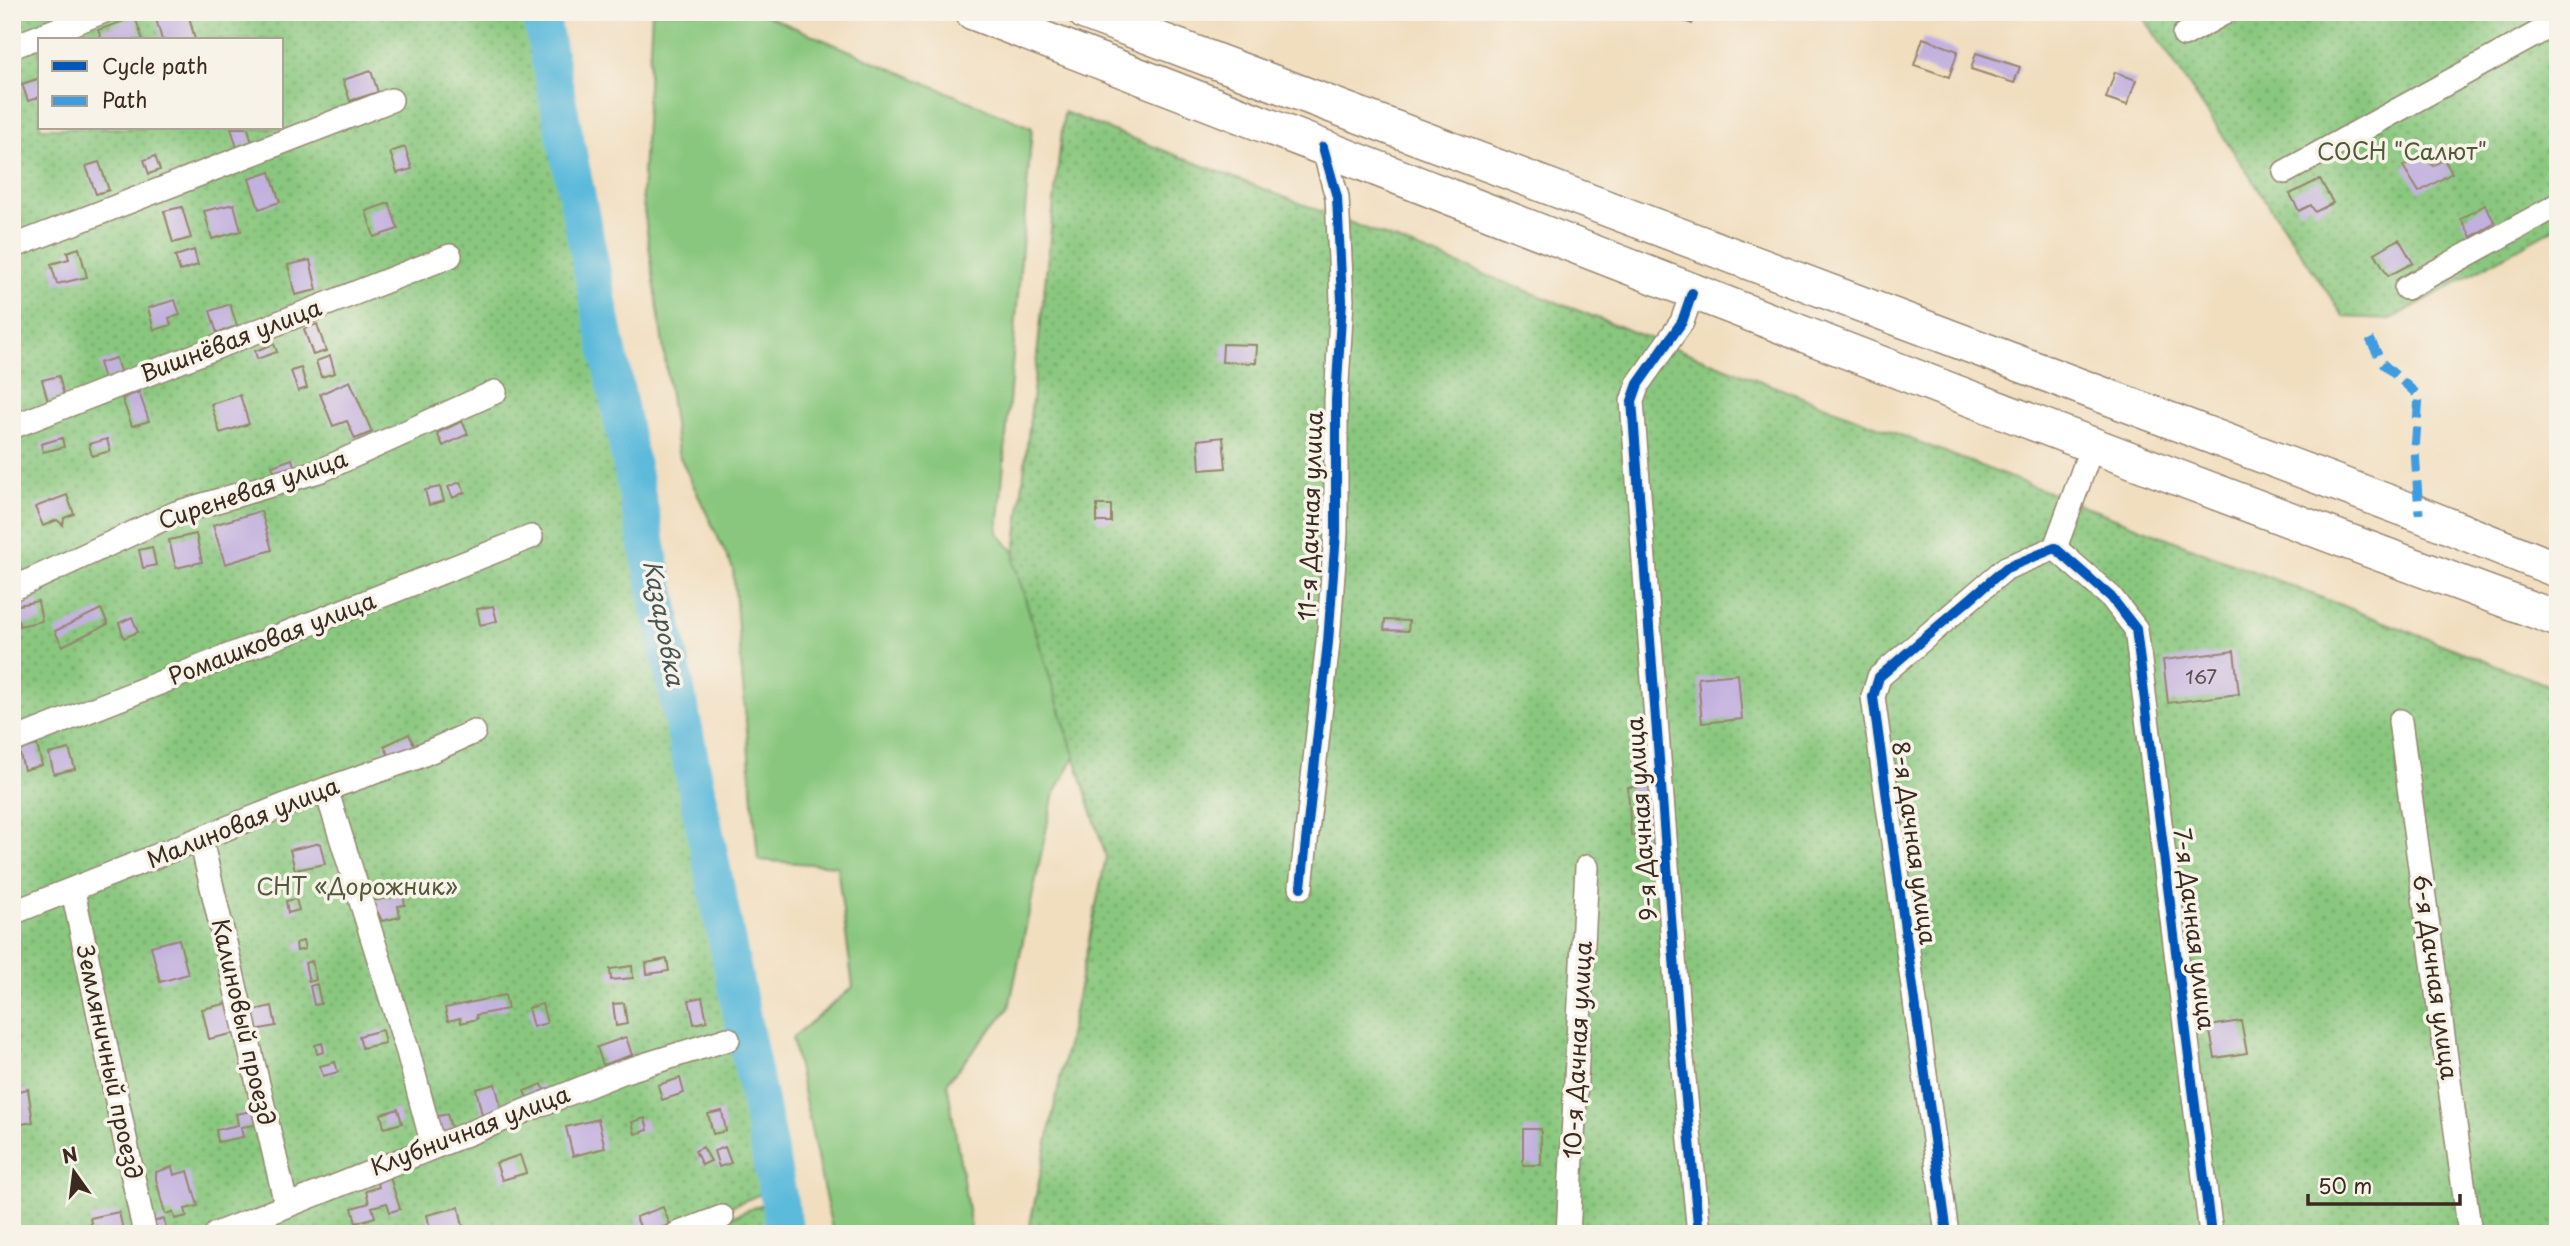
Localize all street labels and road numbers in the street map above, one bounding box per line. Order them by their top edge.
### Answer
street label: Вишнёвая улица [135,289,327,390]
street label: 11-я Дачная улица [1288,410,1331,621]
street label: Сиреневая улица [153,440,352,537]
street label: Ромашковая улица [163,582,381,693]
street label: 9-я Дачная улица [1616,716,1665,922]
street label: 8-я Дачная улица [1884,739,1947,947]
street label: Малиновая улица [141,767,345,876]
street label: 7-я Дачная улица [2166,826,2225,1032]
street label: 6-я Дачная улица [2405,872,2468,1082]
street label: Калиновый проезд [204,915,285,1129]
street label: 10-я Дачная улица [1553,940,1600,1160]
street label: Земляничный проезд [69,941,152,1182]
street label: Клубничная улица [365,1075,575,1184]

